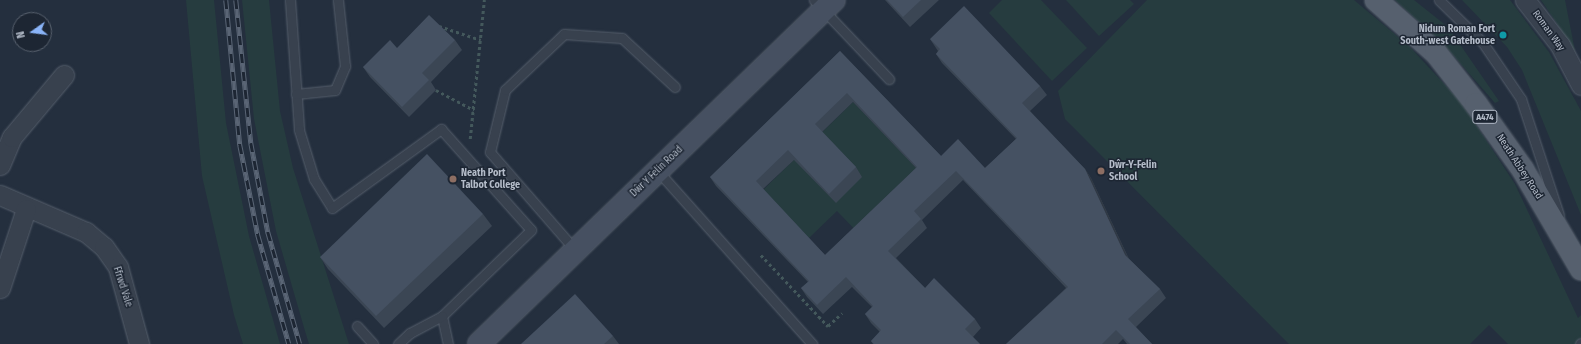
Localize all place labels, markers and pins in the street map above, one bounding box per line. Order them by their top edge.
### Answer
place label: Nidum Roman Fort South-west Gatehouse [1400,23,1495,46]
marker: Nidum Roman Fort South-west Gatehouse [1498,30,1508,40]
place label: Dŵr-Y-Felin School [1109,159,1157,182]
marker: Dŵr-Y-Felin School [1096,166,1106,176]
place label: Neath Port Talbot College [461,167,520,190]
marker: Neath Port Talbot College [448,174,458,184]

